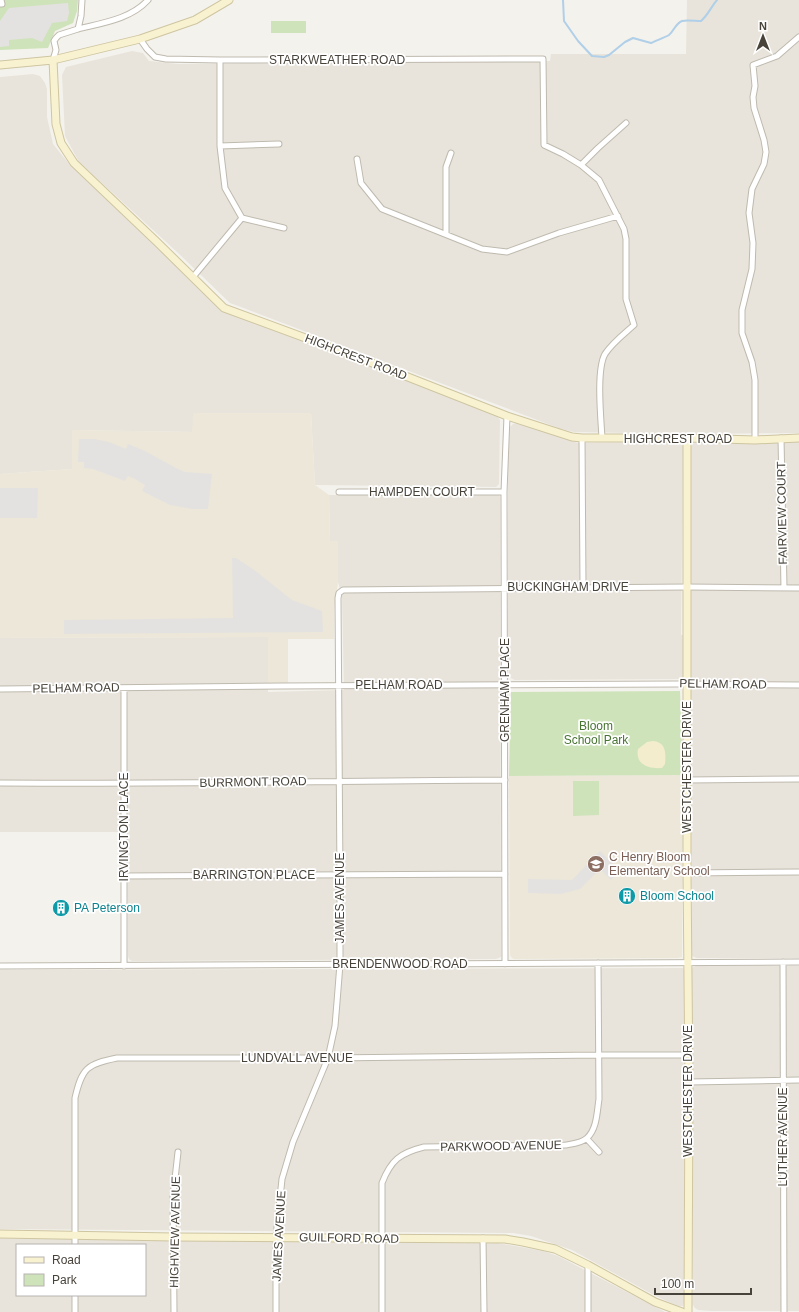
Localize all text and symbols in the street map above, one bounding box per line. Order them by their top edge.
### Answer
north arrow [743,16,783,56]
text: N [759,20,767,32]
street label: STARKWEATHER ROAD [269,53,405,67]
street label: HIGHCREST ROAD [303,331,409,383]
street label: HIGHCREST ROAD [624,432,733,446]
street label: FAIRVIEW COURT [774,461,790,565]
street label: HAMPDEN COURT [369,485,476,499]
street label: BUCKINGHAM DRIVE [507,580,629,594]
street label: GRENHAM PLACE [498,638,512,742]
street label: PELHAM ROAD [679,676,767,692]
street label: PELHAM ROAD [355,678,443,692]
street label: PELHAM ROAD [32,680,120,696]
street label: WESTCHESTER DRIVE [680,701,694,833]
park label: Bloom School Park [564,719,629,747]
street label: IRVINGTON PLACE [117,773,131,881]
street label: BURRMONT ROAD [199,774,307,790]
place label: C Henry Bloom Elementary School [609,850,710,878]
street label: JAMES AVENUE [333,852,347,944]
school or university icon: C Henry Bloom Elementary School [586,854,606,874]
street label: BARRINGTON PLACE [193,868,315,882]
building icon: Bloom School [617,886,637,906]
place label: Bloom School [640,889,714,903]
building icon: PA Peterson [51,898,71,918]
place label: PA Peterson [74,901,140,915]
street label: BRENDENWOOD ROAD [332,957,468,971]
street label: WESTCHESTER DRIVE [681,1025,695,1157]
street label: LUNDVALL AVENUE [241,1051,353,1065]
street label: LUTHER AVENUE [776,1087,790,1187]
street label: PARKWOOD AVENUE [440,1138,562,1154]
street label: HIGHVIEW AVENUE [167,1176,183,1288]
street label: JAMES AVENUE [270,1190,288,1282]
street label: GUILFORD ROAD [299,1230,399,1246]
legend [16,1244,146,1296]
text: Road [52,1253,81,1267]
scale bar [655,1270,751,1296]
text: Park [52,1273,78,1287]
text: 100 m [661,1277,694,1291]

